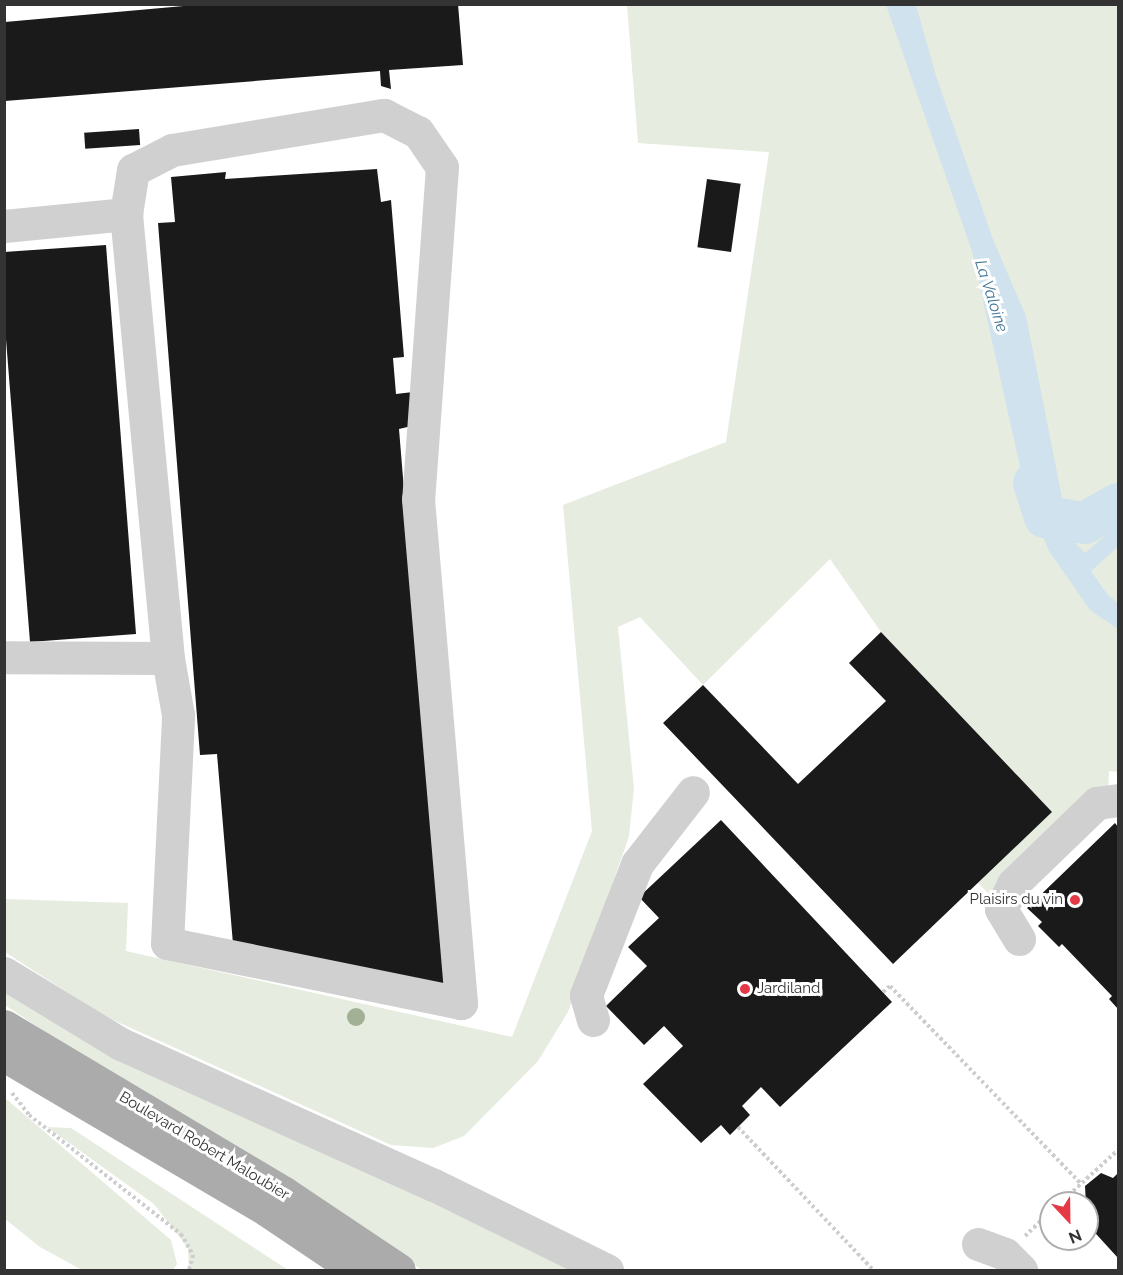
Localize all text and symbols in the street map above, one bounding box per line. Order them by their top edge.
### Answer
water label: La Valoine [970,257,1012,335]
place label: Plaisirs du vin [969,891,1063,909]
marker: Plaisirs du vin [1068,893,1082,907]
place label: Jardiland [757,980,820,998]
marker: Jardiland [738,982,752,996]
street label: Boulevard Robert Maloubier [116,1088,292,1204]
north arrow [1039,1191,1099,1251]
text: N [1066,1225,1084,1247]

